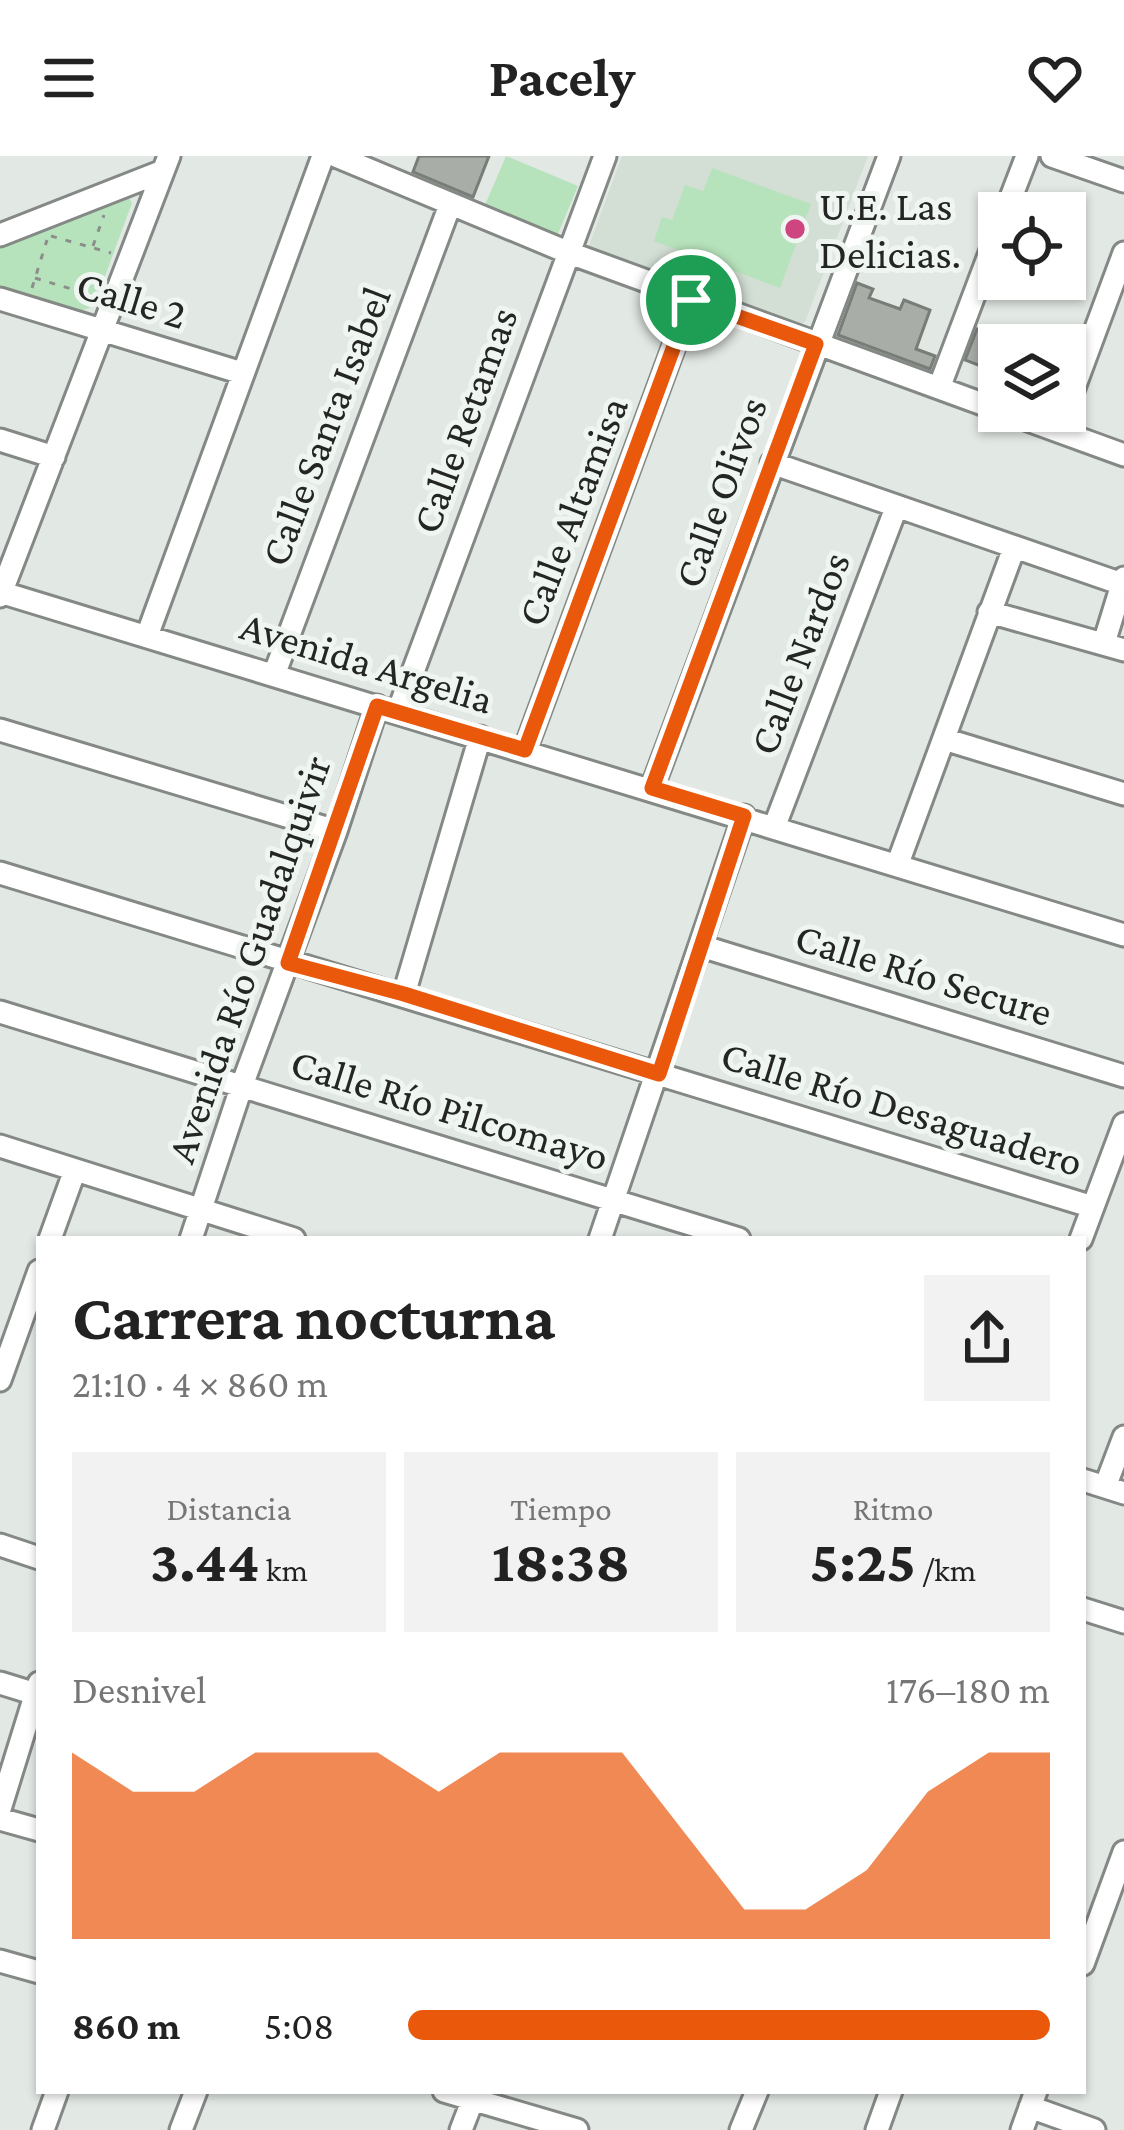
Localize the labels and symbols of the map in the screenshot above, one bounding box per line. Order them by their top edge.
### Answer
place label: U.E. Las Delicias. [819,182,961,277]
marker: U.E. Las Delicias. [782,216,808,242]
pin [640,249,742,351]
street label: Calle 2 [71,260,193,338]
street label: Calle Santa Isabel [250,280,400,572]
street label: Calle Retamas [401,301,527,539]
street label: Calle Altamisa [507,390,637,632]
street label: Calle Olivos [664,391,776,593]
street label: Calle Nardos [739,545,859,761]
street label: Avenida Argelia [235,601,499,723]
street label: Avenida Río Guadalquivir [156,749,340,1169]
street label: Calle Río Secure [790,913,1058,1035]
street label: Calle Río Desaguadero [716,1031,1088,1185]
street label: Calle Río Pilcomayo [286,1038,614,1180]

